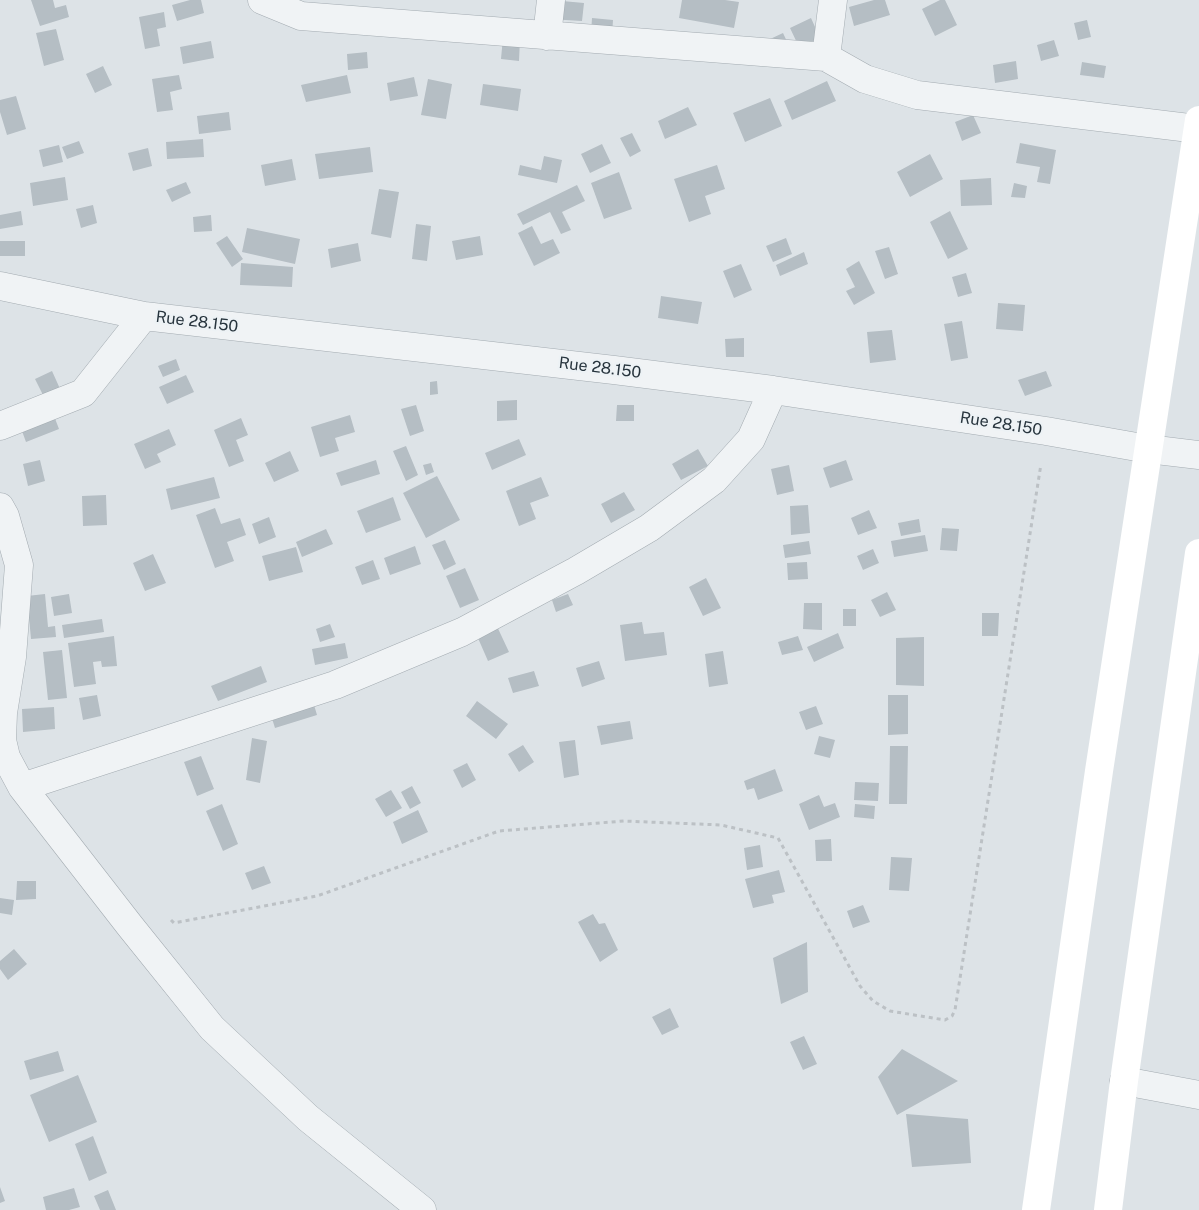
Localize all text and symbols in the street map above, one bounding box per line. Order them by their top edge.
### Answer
street label: Rue 28.150 [155,307,239,337]
street label: Rue 28.150 [558,353,642,383]
street label: Rue 28.150 [959,408,1043,440]

